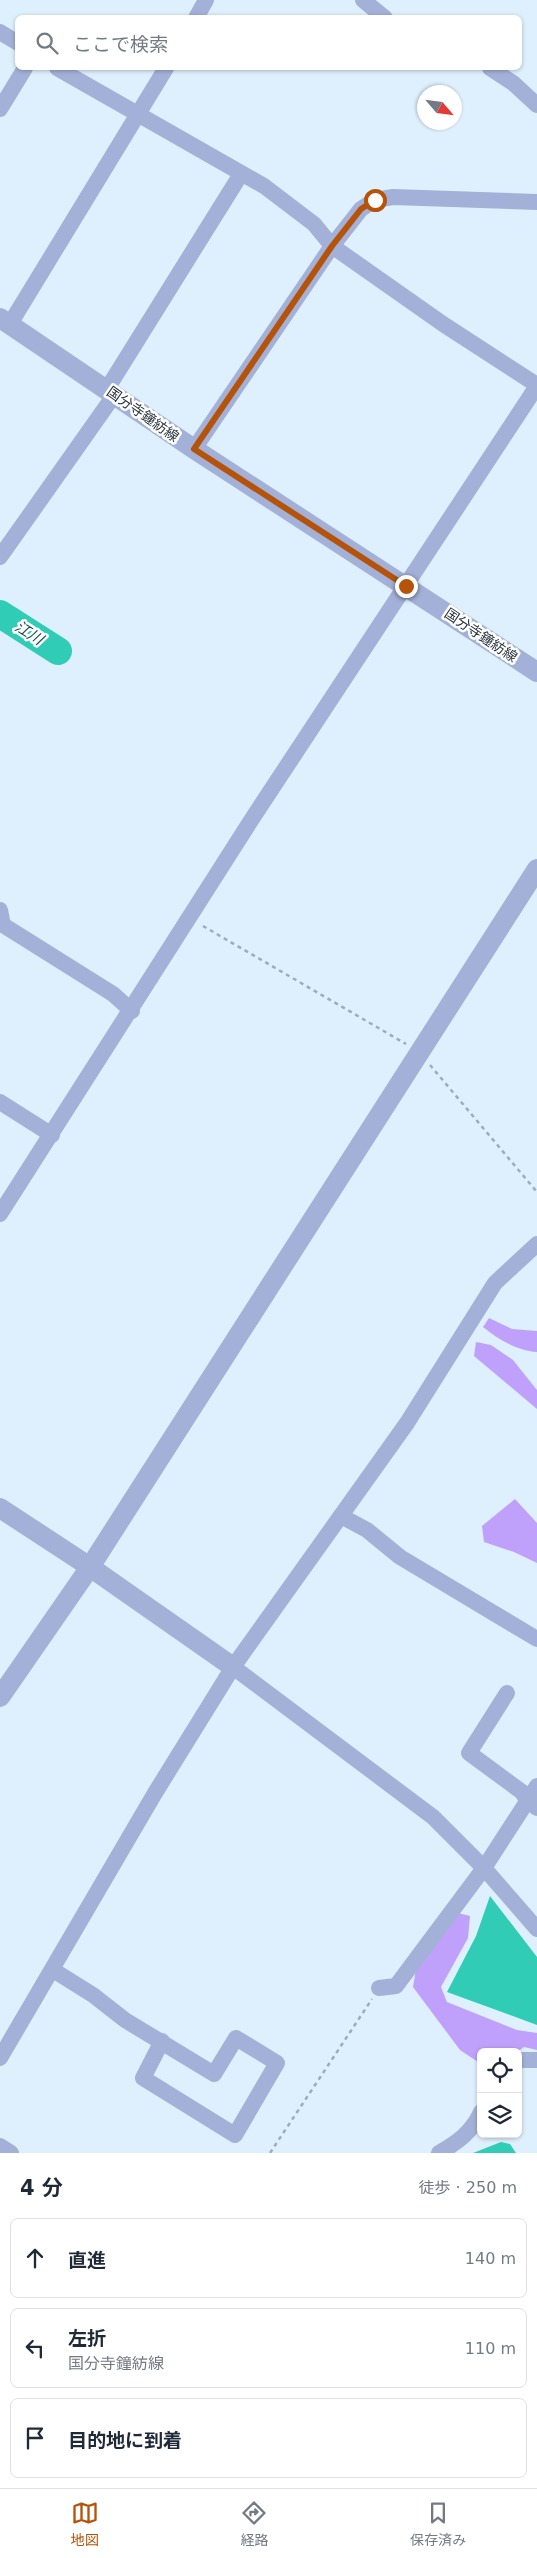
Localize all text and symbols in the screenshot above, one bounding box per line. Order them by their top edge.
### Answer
search box [15,15,522,70]
icon: search [33,29,61,57]
text: ここで検索 [73,33,168,55]
north arrow [417,85,462,130]
route start [364,189,387,212]
street label: 国分寺鐘紡線 [104,383,182,445]
route end [395,575,418,598]
street label: 国分寺鐘紡線 [442,605,520,665]
water label: 江川 [12,617,48,650]
map controls [477,2048,522,2138]
button: locate [477,2048,522,2093]
button: layers [477,2093,522,2138]
text: 4 分 [20,2176,63,2200]
text: 徒歩 · 250 m [419,2178,517,2197]
icon: ahead [21,2244,49,2272]
text: 直進 [68,2249,106,2271]
text: 140 m [465,2249,516,2268]
text: 左折 [68,2327,106,2349]
icon: left [21,2334,49,2362]
text: 110 m [465,2339,516,2358]
text: 国分寺鐘紡線 [68,2354,164,2373]
icon: arrive [21,2424,49,2452]
text: 目的地に到着 [68,2429,182,2451]
tab: 地図 [71,2499,99,2549]
tab: 経路 [240,2499,268,2549]
tab: 保存済み [410,2499,466,2549]

